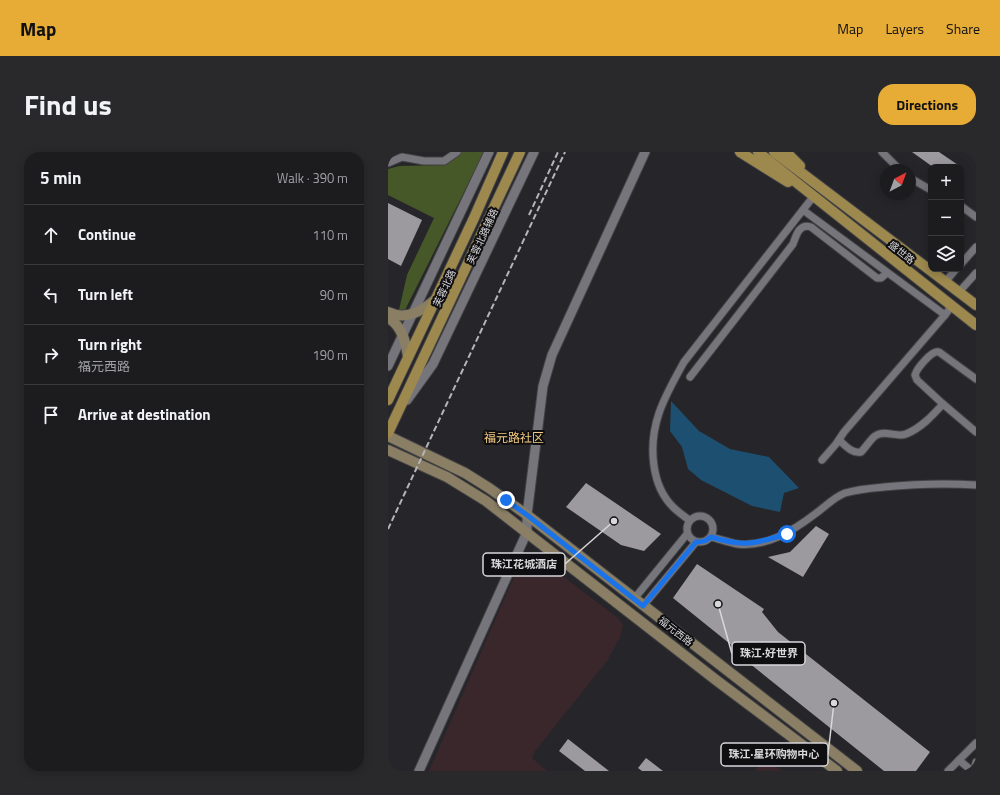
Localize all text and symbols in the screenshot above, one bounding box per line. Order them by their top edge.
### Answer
text: Map [20,14,56,43]
text: Map [837,18,863,39]
text: Layers [885,18,924,39]
text: Share [946,18,980,39]
text: Find us [24,83,112,126]
button: Directions [878,84,976,125]
north arrow [880,164,916,200]
map controls [928,164,964,272]
button: + [928,164,964,200]
text: 5 min [40,165,81,191]
text: Walk · 390 m [277,168,348,188]
button: − [928,200,964,236]
street label: 芙蓉北路辅路 [463,206,502,267]
text: Continue [78,223,136,246]
icon: ahead [40,224,62,246]
text: 110 m [312,225,348,245]
button: layers [928,236,964,272]
street label: 盛世路 [885,237,918,268]
street label: 芙蓉北路 [429,267,460,310]
text: Turn left [78,283,133,306]
icon: left [40,284,62,306]
text: 90 m [320,285,348,305]
text: Turn right [78,333,142,356]
icon: right [40,344,62,366]
text: 190 m [312,345,348,365]
text: 福元西路 [78,356,130,376]
text: Arrive at destination [78,403,211,426]
icon: arrive [40,404,62,426]
district label: 福元路社区 [484,428,544,447]
route end [497,491,515,509]
route start [778,525,796,543]
callout: 珠江花城酒店 [483,553,565,576]
text: 珠江花城酒店 [491,556,557,572]
street label: 福元西路 [655,613,696,650]
callout: 珠江·好世界 [732,642,805,665]
text: 珠江·好世界 [740,645,798,661]
callout: 珠江·星环购物中心 [721,743,828,766]
text: 珠江·星环购物中心 [729,746,819,762]

